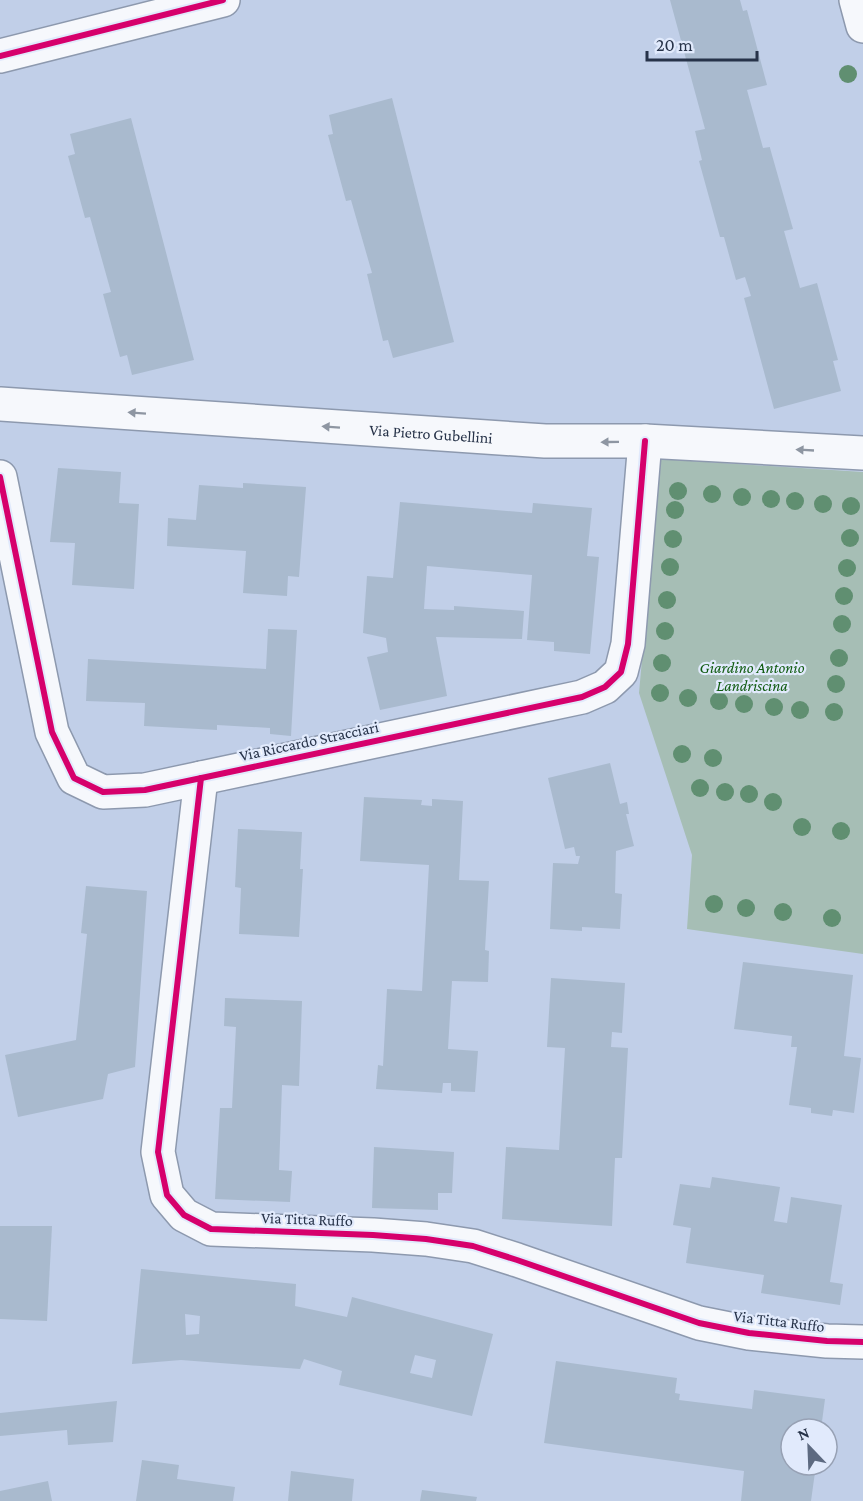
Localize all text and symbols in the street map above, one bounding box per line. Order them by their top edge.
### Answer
scale bar [647,24,756,62]
text: 20 m [656,35,693,55]
one-way arrow [127,409,146,418]
street label: Via Pietro Gubellini [369,421,493,446]
one-way arrow [322,422,341,431]
one-way arrow [600,437,619,446]
one-way arrow [795,445,814,454]
park label: Giardino Antonio Landriscina [700,659,805,694]
street label: Via Riccardo Stracciari [238,718,380,764]
street label: Via Titta Ruffo [261,1209,353,1229]
street label: Via Titta Ruffo [732,1307,826,1335]
north arrow [779,1417,839,1477]
text: N [795,1424,812,1444]

